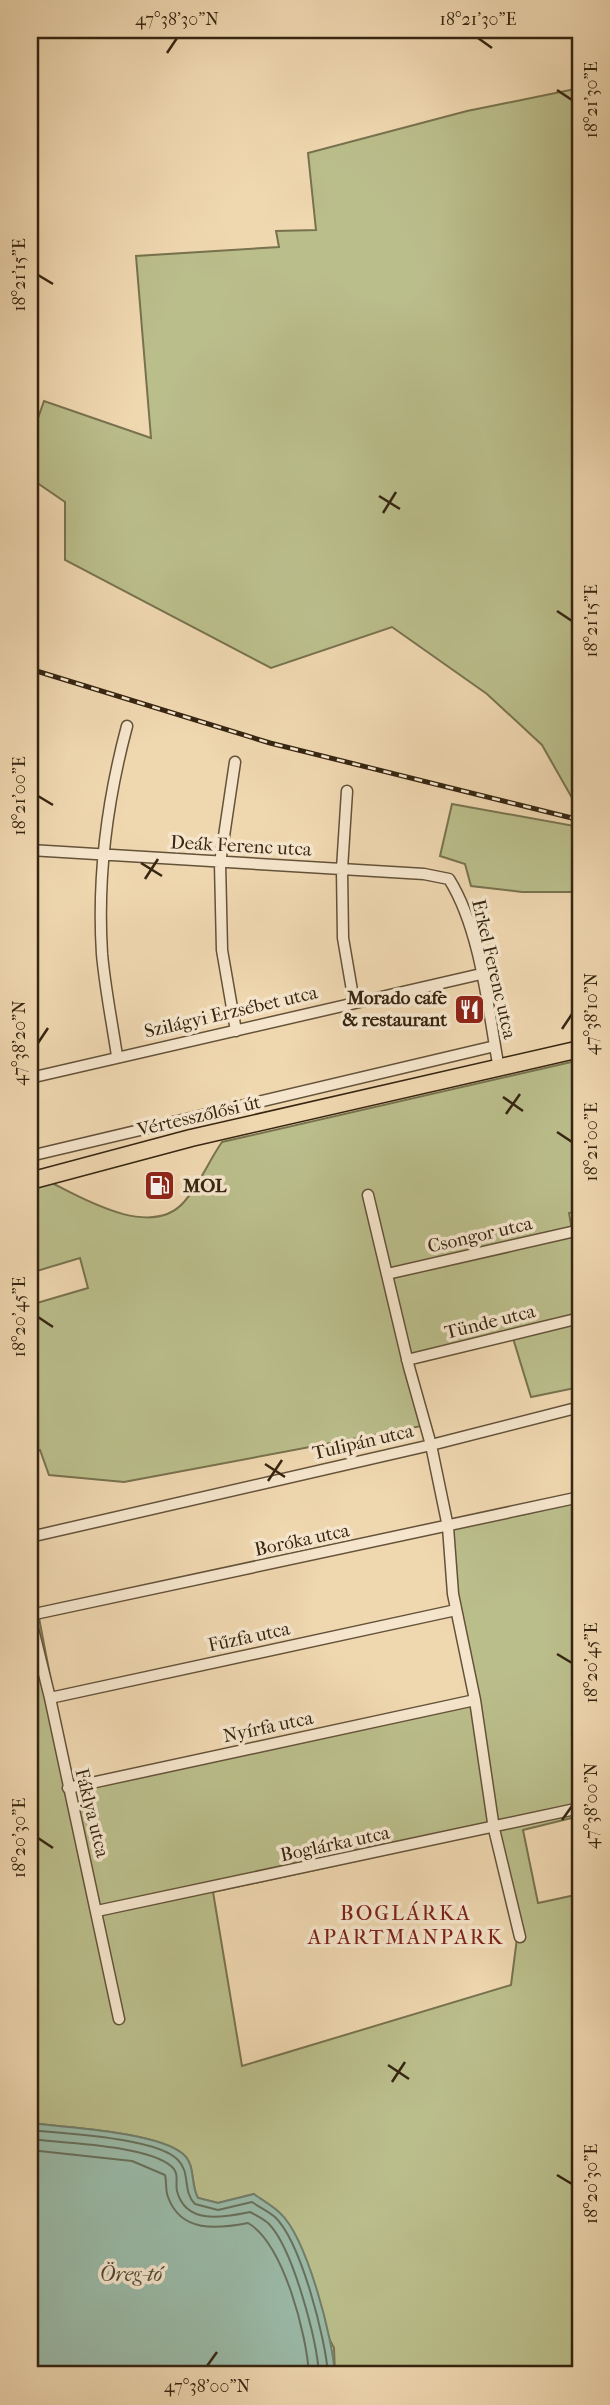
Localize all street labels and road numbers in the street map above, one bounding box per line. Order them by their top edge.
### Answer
street label: Deák Ferenc utca [170,831,312,861]
street label: Erkel Ferenc utca [467,897,521,1041]
street label: Szilágyi Erzsébet utca [142,981,320,1043]
street label: Vértesszőlősi út [134,1091,263,1141]
street label: Csongor utca [426,1212,535,1258]
street label: Tünde utca [442,1300,538,1344]
street label: Tulipán utca [310,1420,416,1464]
street label: Boróka utca [252,1519,352,1561]
street label: Fűzfa utca [206,1618,292,1656]
street label: Nyírfa utca [221,1707,315,1747]
street label: Fáklya utca [70,1766,114,1860]
street label: Boglárka utca [278,1822,392,1866]

